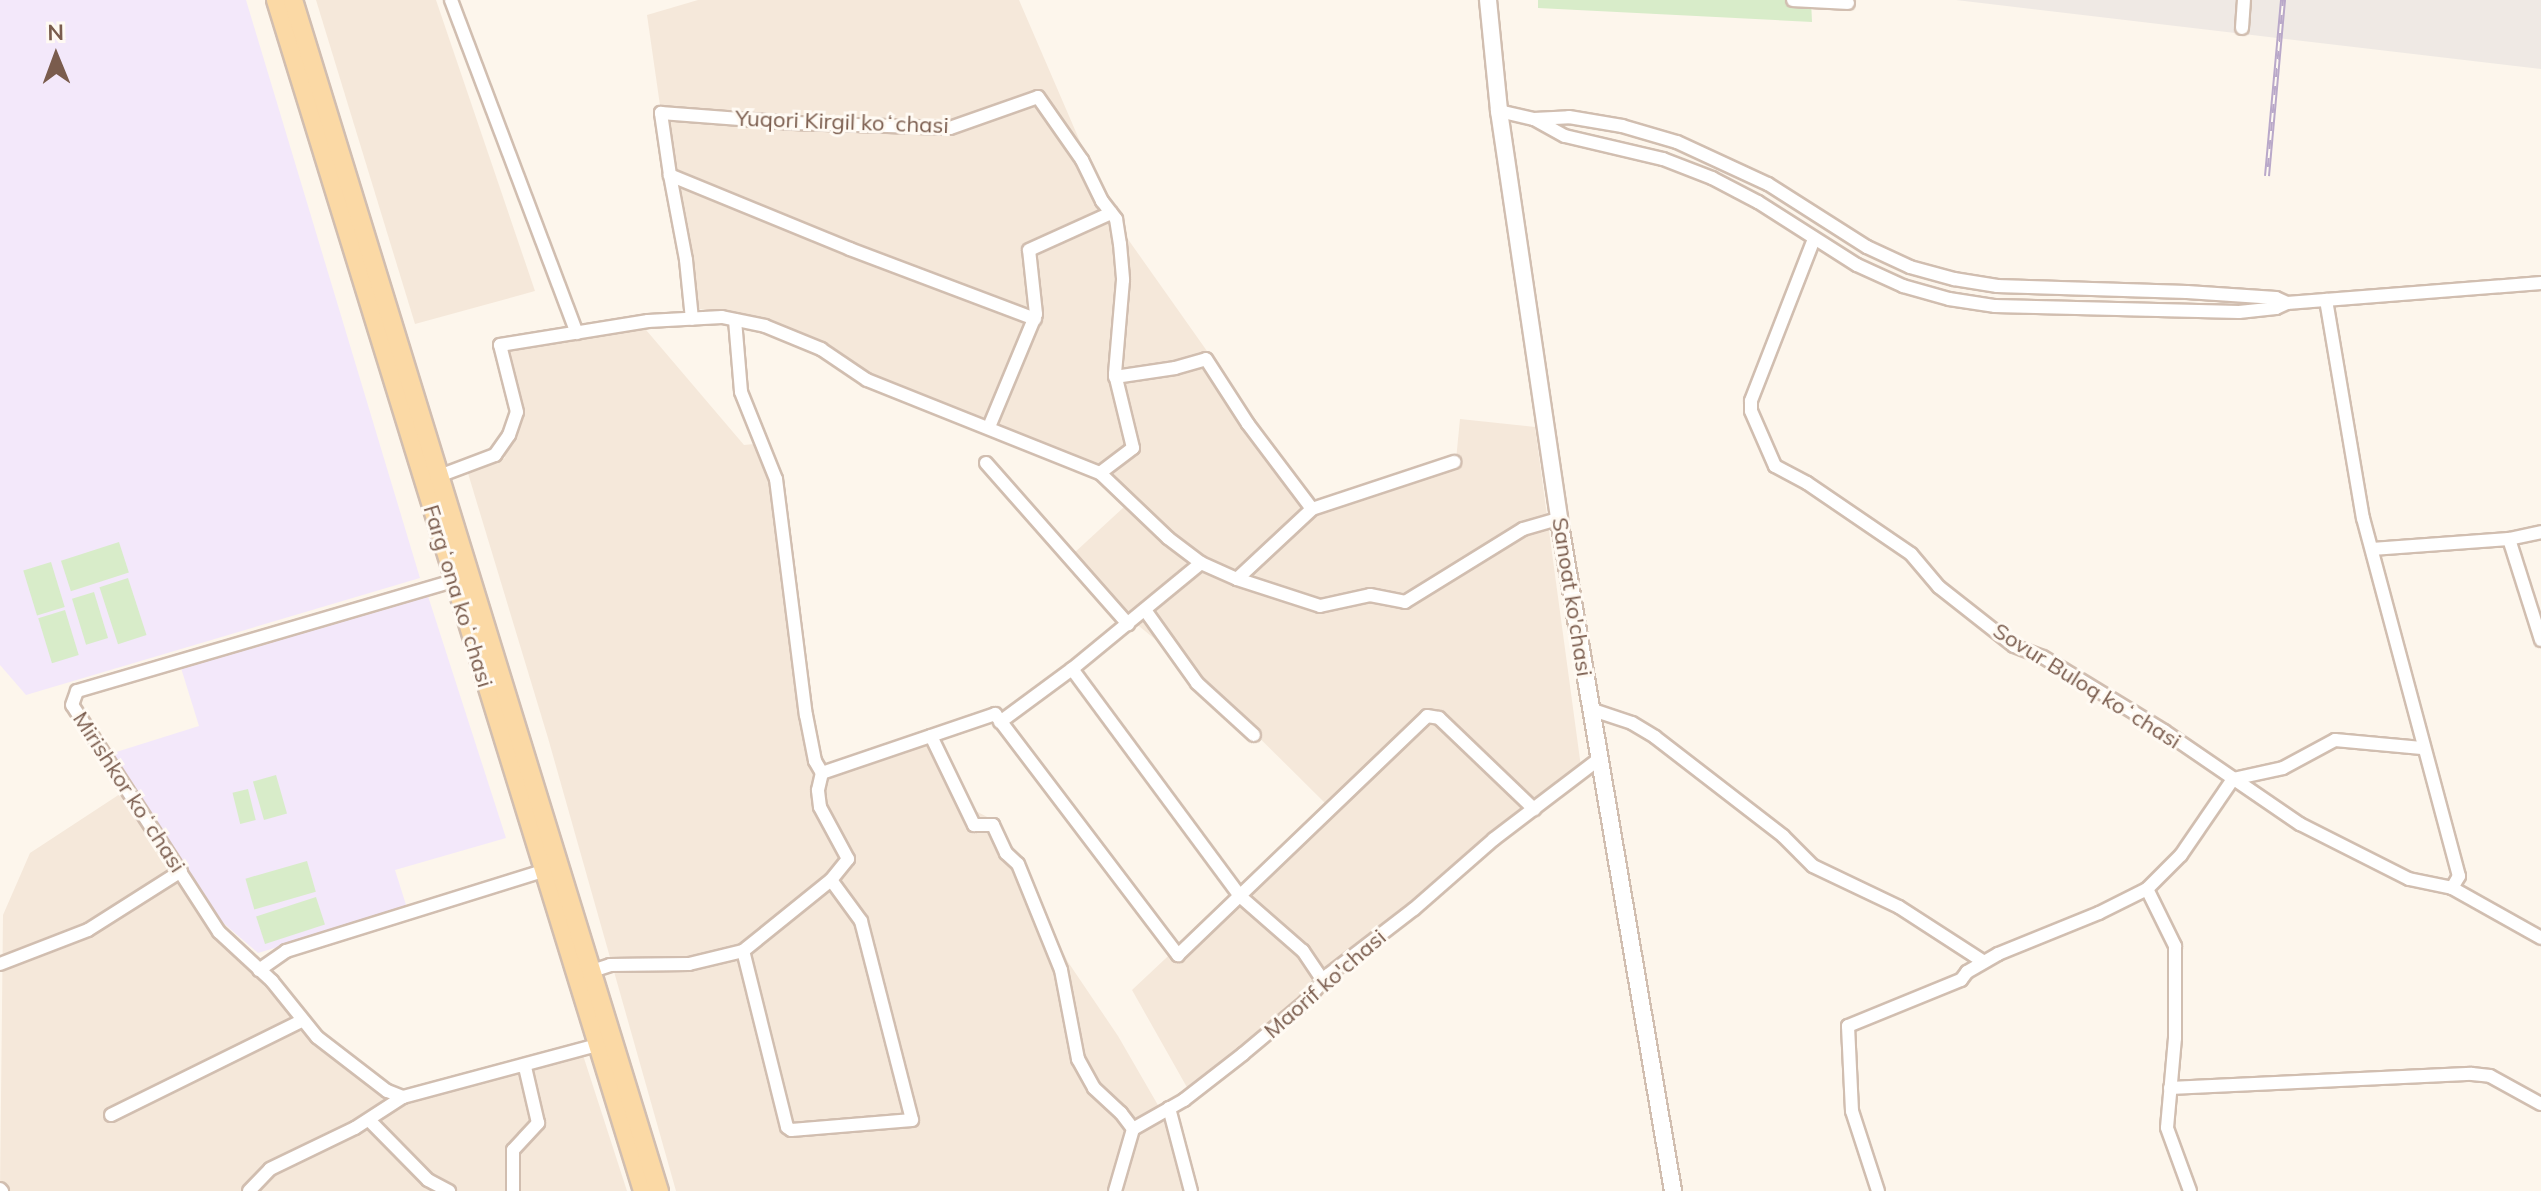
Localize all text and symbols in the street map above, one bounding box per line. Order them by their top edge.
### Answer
north arrow [16,16,96,96]
text: N [47,18,64,46]
street label: Yuqori Kirgil koʻchasi [735,105,949,139]
street label: Fargʻona koʻchasi [418,502,498,690]
street label: Sanoat ko'chasi [1546,516,1598,678]
street label: Sovur Buloq koʻchasi [1988,617,2186,755]
street label: Mirishkor koʻchasi [67,707,191,877]
street label: Maorif ko'chasi [1259,924,1391,1044]

